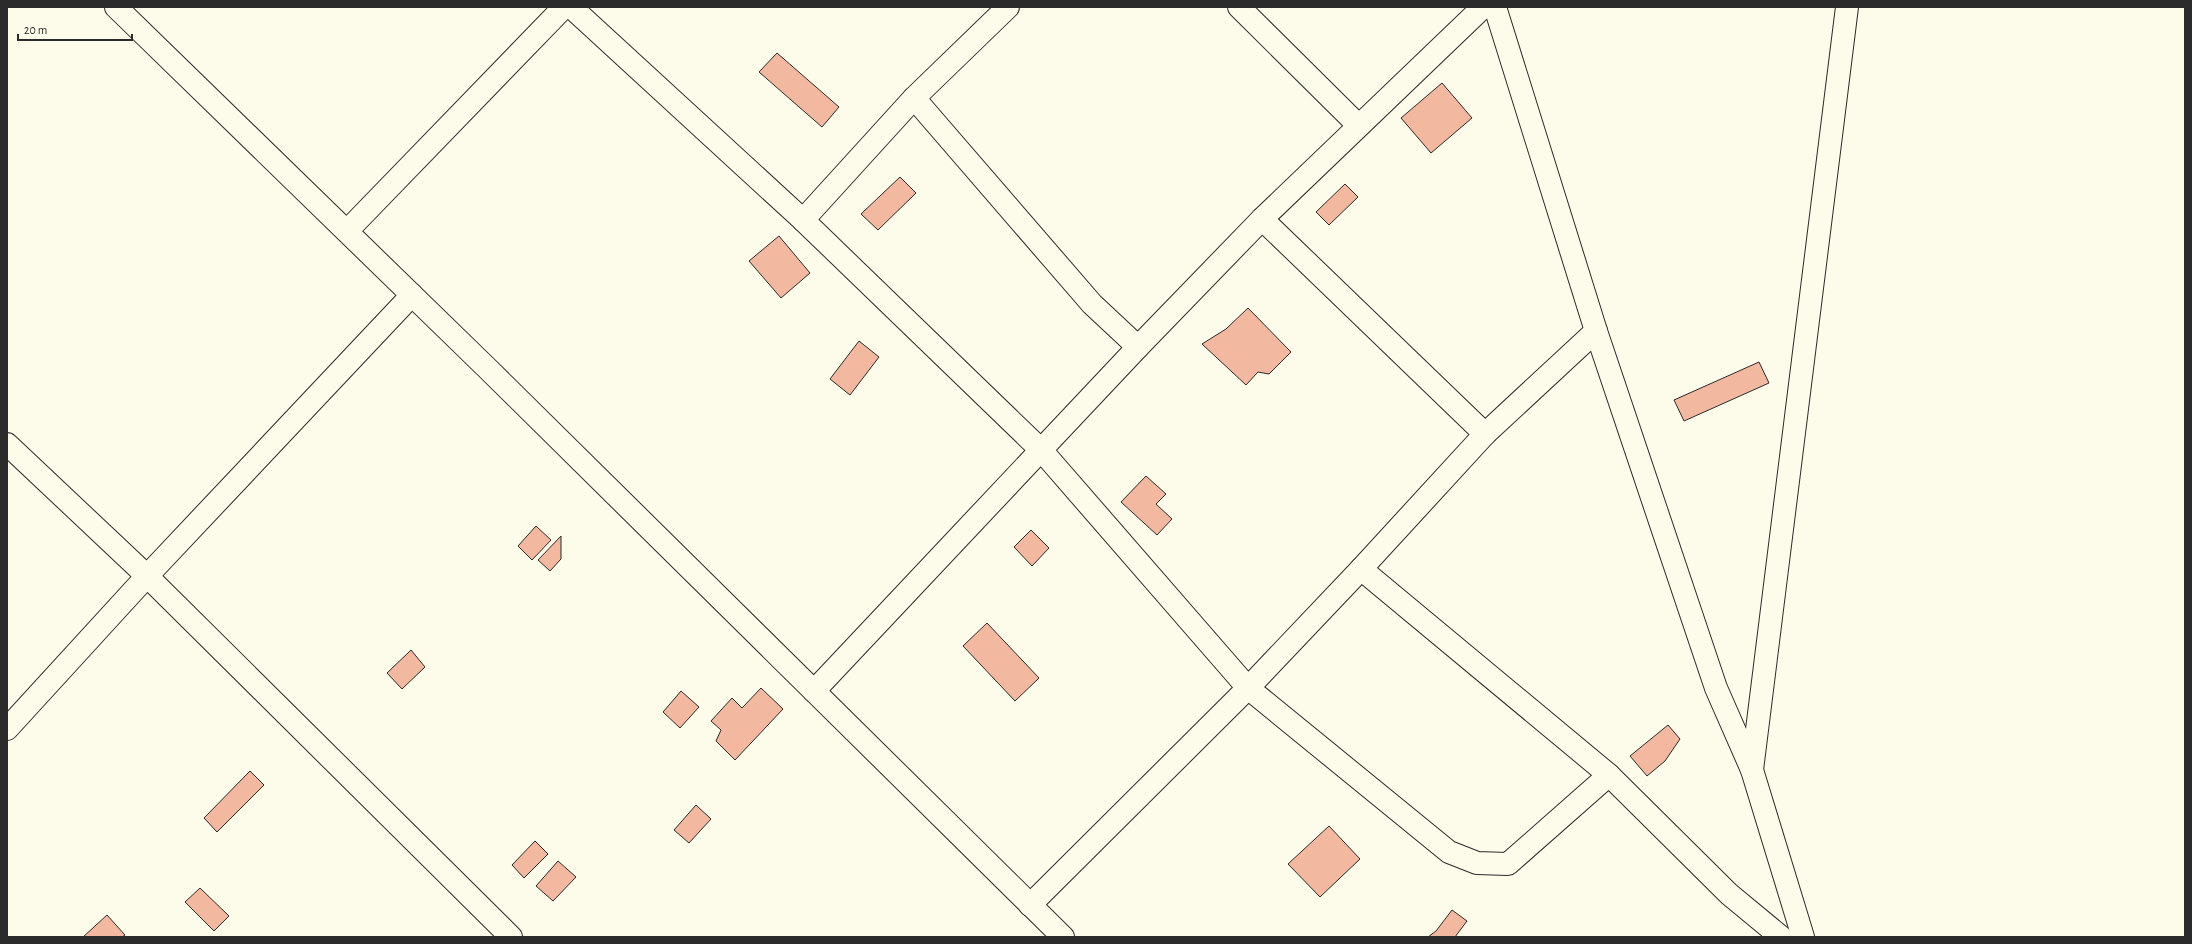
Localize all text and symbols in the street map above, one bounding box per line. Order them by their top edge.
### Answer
scale bar [18,16,132,42]
text: 20 m [24,24,47,36]

